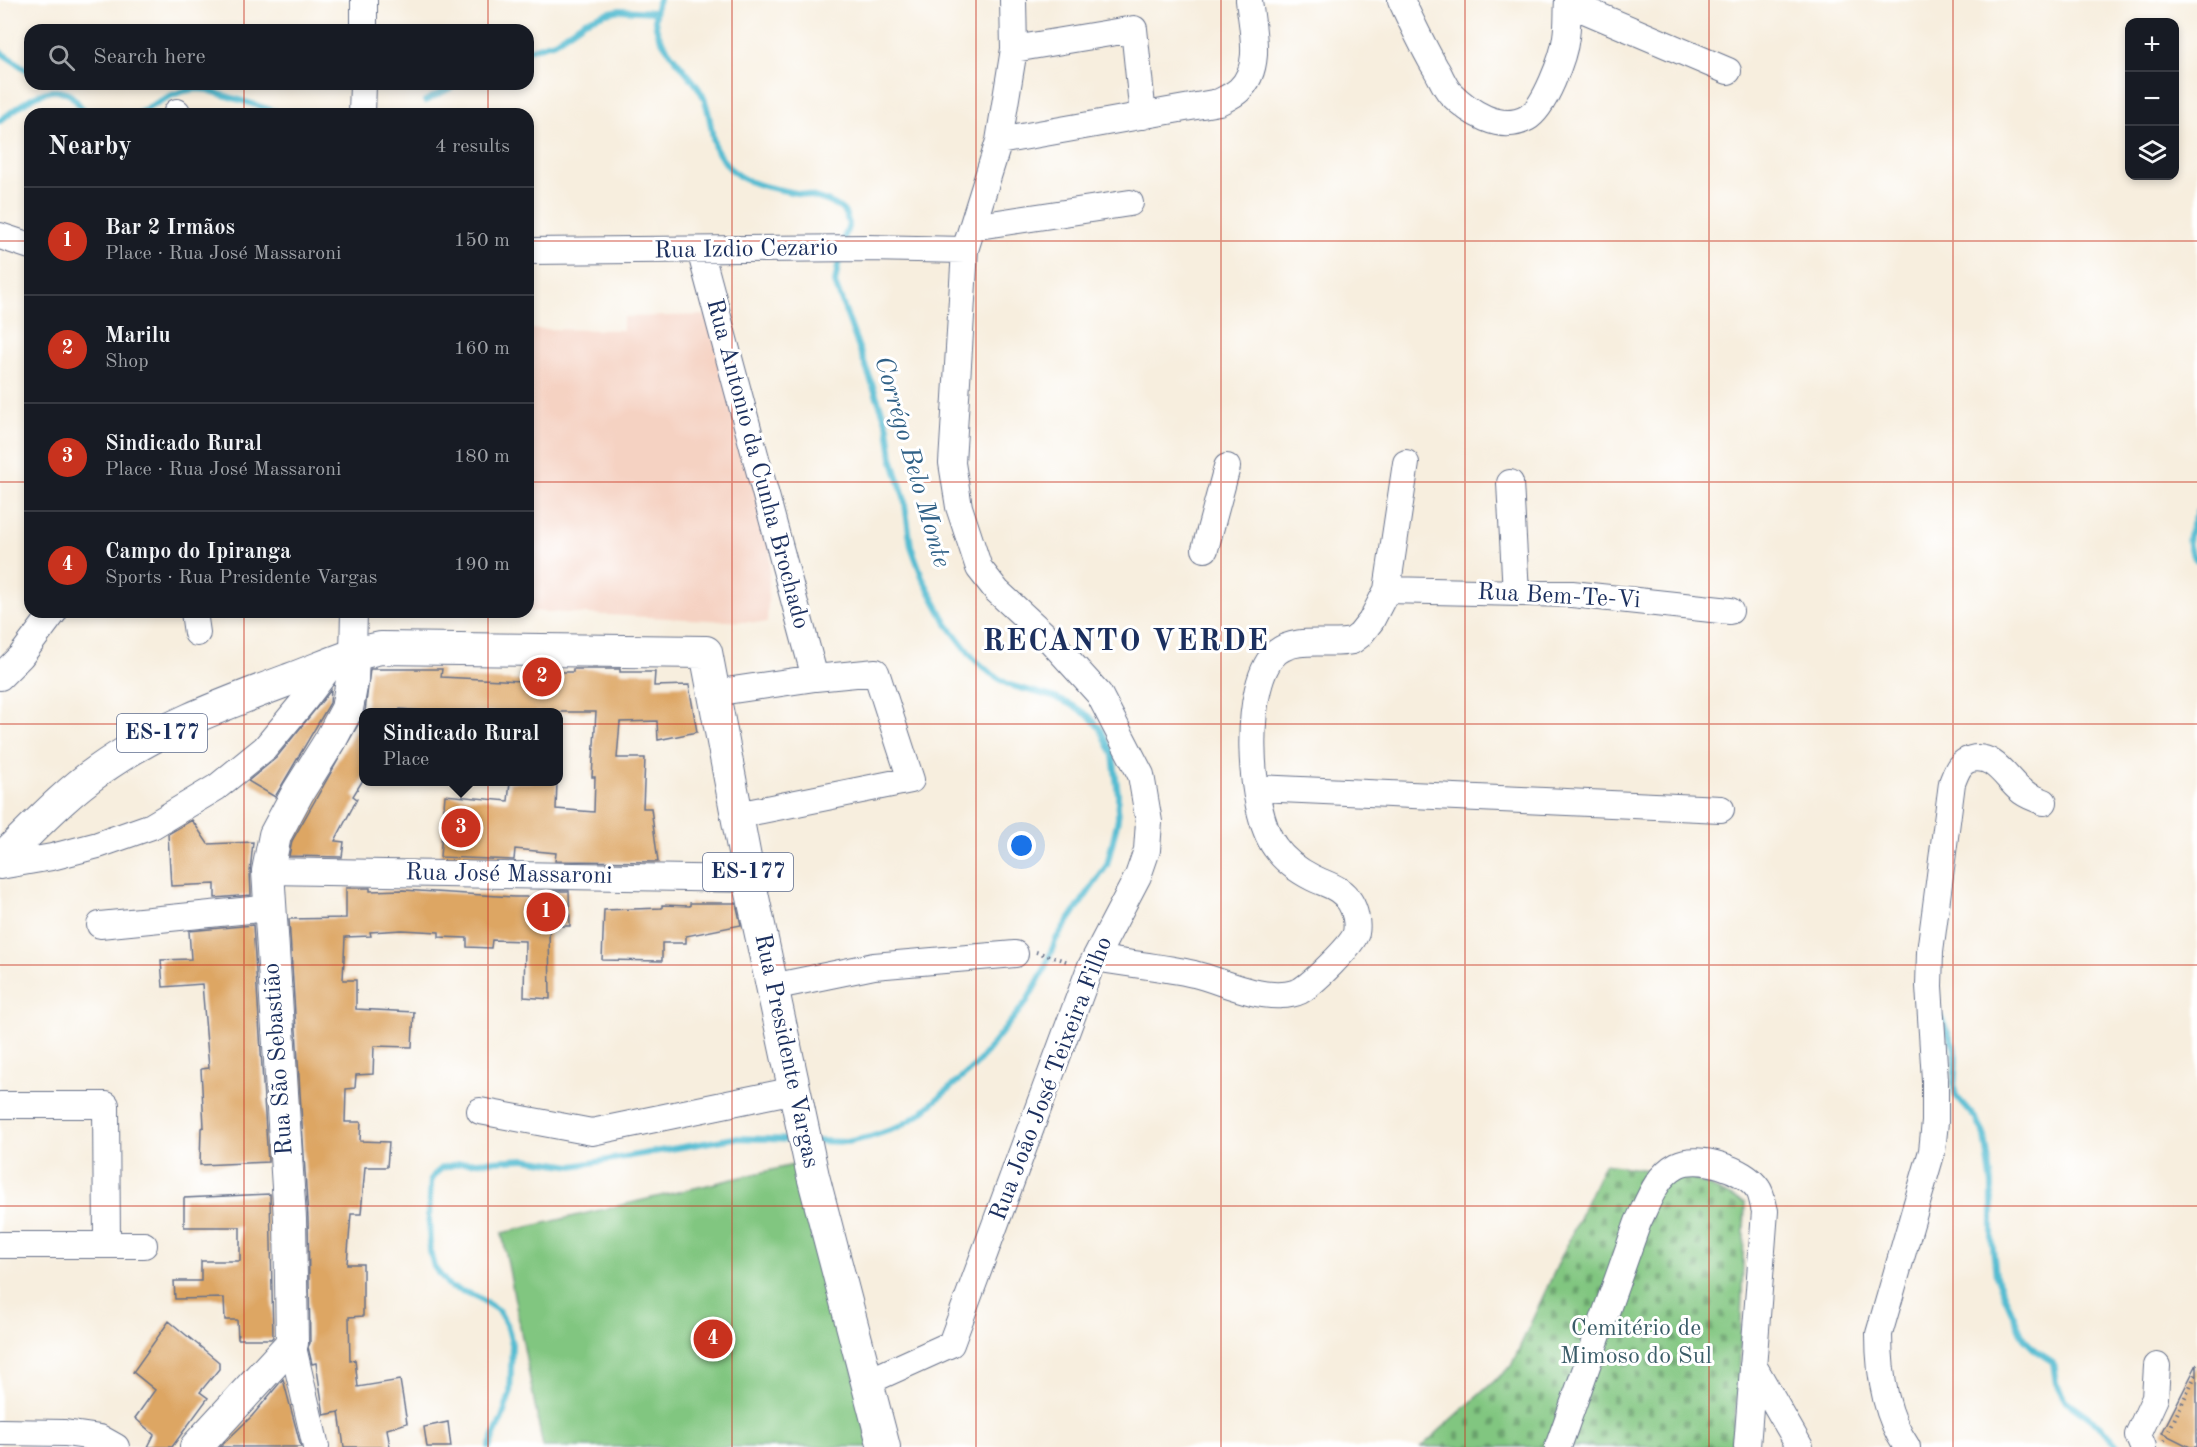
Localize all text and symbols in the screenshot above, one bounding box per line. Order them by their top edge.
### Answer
map controls [2125,18,2179,180]
button: + [2125,18,2179,72]
search box [24,24,534,90]
icon: search [45,41,78,74]
text: Search here [93,46,206,68]
button: − [2125,72,2179,126]
button: layers [2125,126,2179,180]
text: Nearby [48,134,132,160]
text: 4 results [435,137,510,157]
text: Bar 2 Irmãos [105,217,235,239]
text: 1 [62,231,73,251]
text: 150 m [454,231,510,251]
street label: Rua Izdio Cezario [654,236,838,264]
text: Place · Rua José Massaroni [105,244,341,264]
street label: Rua Antonio da Cunha Brochado [701,296,813,632]
text: Marilu [105,325,171,347]
text: 2 [62,339,73,359]
text: 160 m [454,339,510,359]
text: Shop [105,352,149,372]
water label: Corrégo Belo Monte [869,353,955,571]
text: Sindicado Rural [105,433,262,455]
text: 3 [62,447,73,467]
text: 180 m [454,447,510,467]
text: Place · Rua José Massaroni [105,460,341,480]
text: Campo do Ipiranga [105,541,291,563]
text: 4 [62,555,73,575]
text: 190 m [454,555,510,575]
text: Sports · Rua Presidente Vargas [105,568,377,588]
street label: Rua Bem-Te-Vi [1477,581,1641,613]
district label: RECANTO VERDE [982,627,1270,657]
pin: 2 [522,654,562,700]
popup [359,708,563,786]
road number: ES-177 [117,714,207,752]
text: Sindicado Rural [383,723,539,745]
text: Place [383,750,429,770]
pin: 3 [442,806,480,850]
your location [1007,831,1036,860]
road number: ES-177 [703,853,793,891]
street label: Rua José Massaroni [405,861,613,889]
pin: 1 [526,890,566,934]
street label: Rua Presidente Vargas [749,932,823,1170]
street label: Rua João José Teixeira Filho [987,934,1117,1224]
street label: Rua São Sebastião [260,962,298,1156]
pin: 4 [694,1316,732,1362]
park label: Cemitério de Mimoso do Sul [1560,1317,1712,1369]

